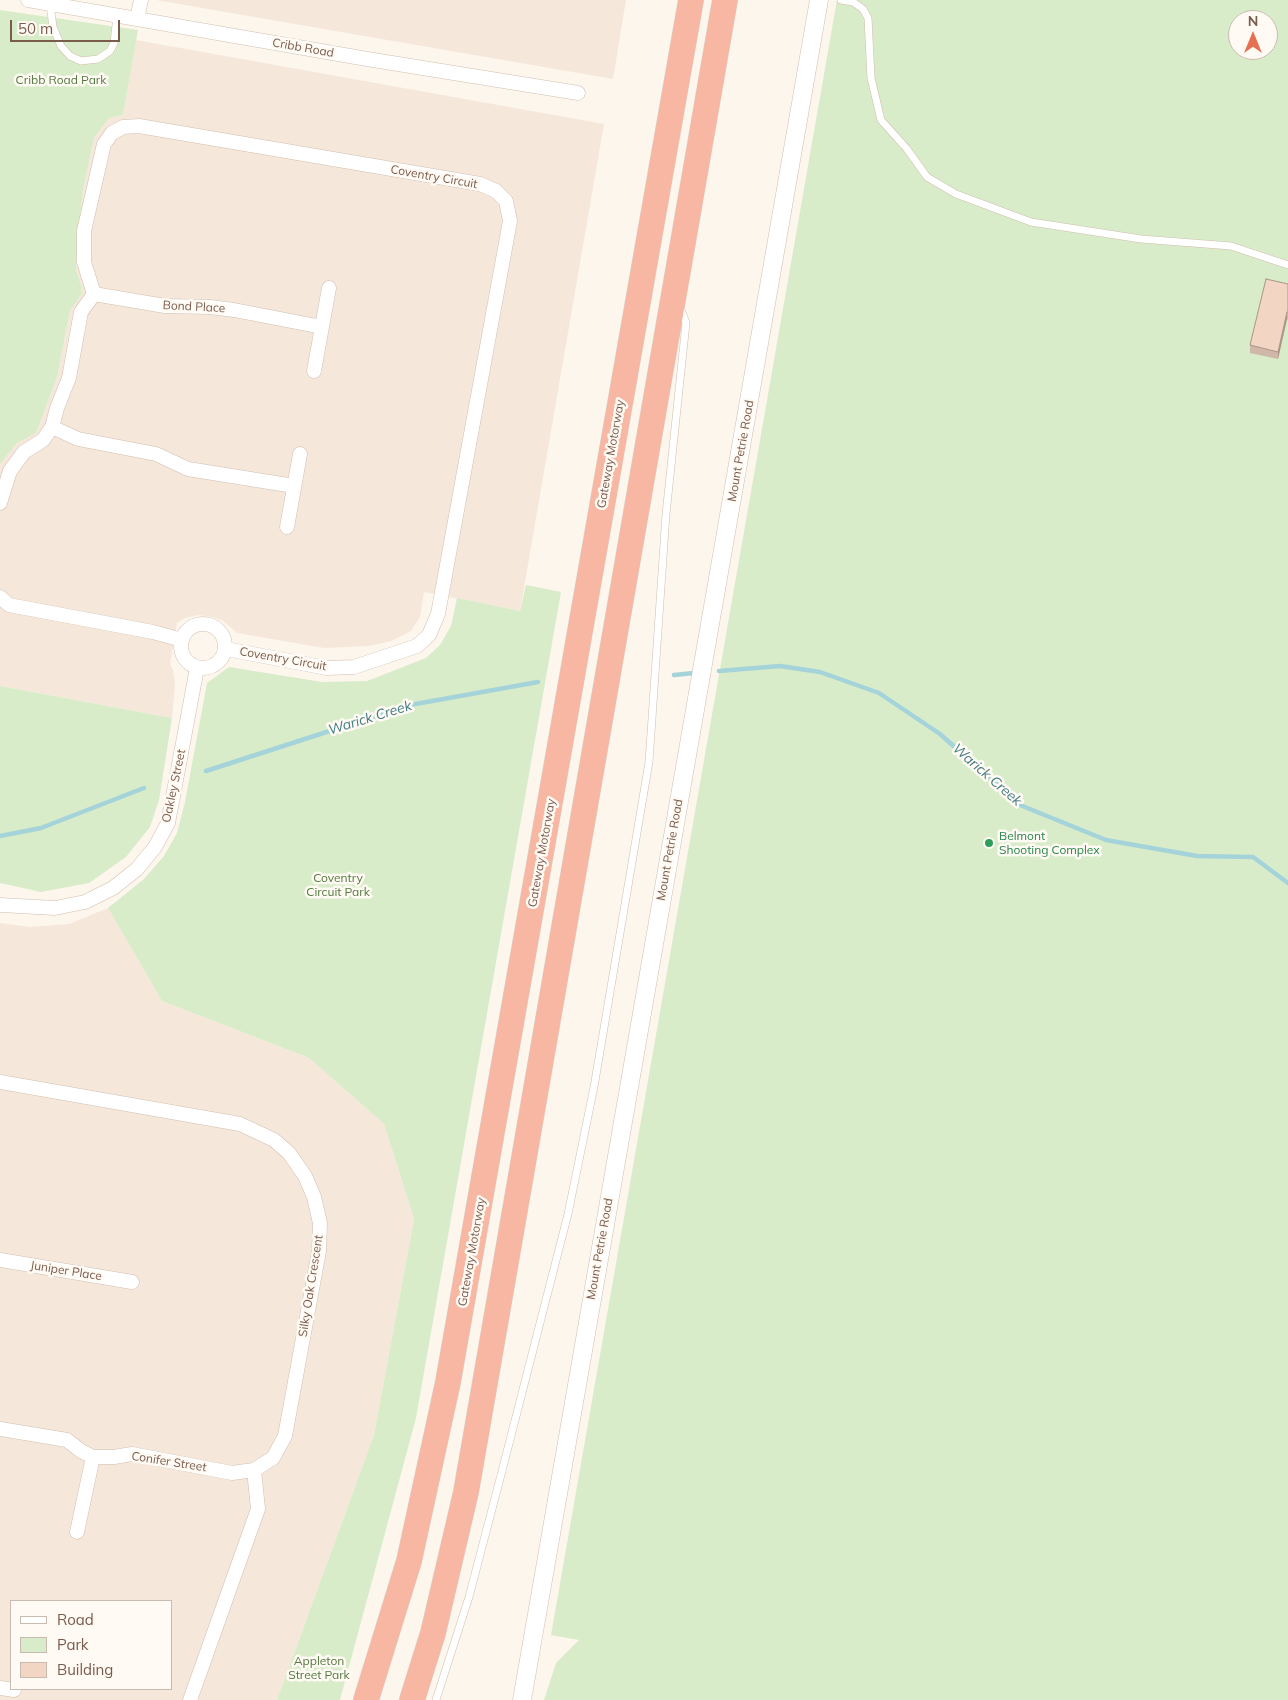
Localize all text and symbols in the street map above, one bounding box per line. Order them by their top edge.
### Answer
scale bar [12,10,122,42]
north arrow [1228,10,1278,60]
text: N [1248,12,1258,30]
text: 50 m [18,19,53,38]
street label: Cribb Road [271,35,335,61]
park label: Cribb Road Park [16,73,106,87]
street label: Coventry Circuit [389,162,479,192]
street label: Bond Place [162,298,226,316]
street label: Gateway Motorway [594,399,628,509]
street label: Mount Petrie Road [725,399,757,503]
street label: Coventry Circuit [238,644,328,674]
water label: Warick Creek [326,697,414,739]
water label: Warick Creek [949,740,1025,810]
street label: Oakley Street [159,748,189,824]
street label: Gateway Motorway [525,798,559,908]
street label: Mount Petrie Road [654,798,686,902]
place label: Belmont Shooting Complex [999,829,1100,857]
marker: Belmont Shooting Complex [983,837,995,849]
park label: Coventry Circuit Park [306,871,370,899]
street label: Gateway Motorway [455,1197,489,1307]
street label: Mount Petrie Road [584,1197,616,1301]
street label: Silky Oak Crescent [296,1234,326,1338]
street label: Juniper Place [29,1258,103,1284]
street label: Conifer Street [131,1449,207,1475]
legend [10,1600,172,1690]
text: Road [57,1610,94,1629]
text: Park [57,1635,89,1654]
park label: Appleton Street Park [288,1654,350,1682]
text: Building [57,1660,113,1679]

